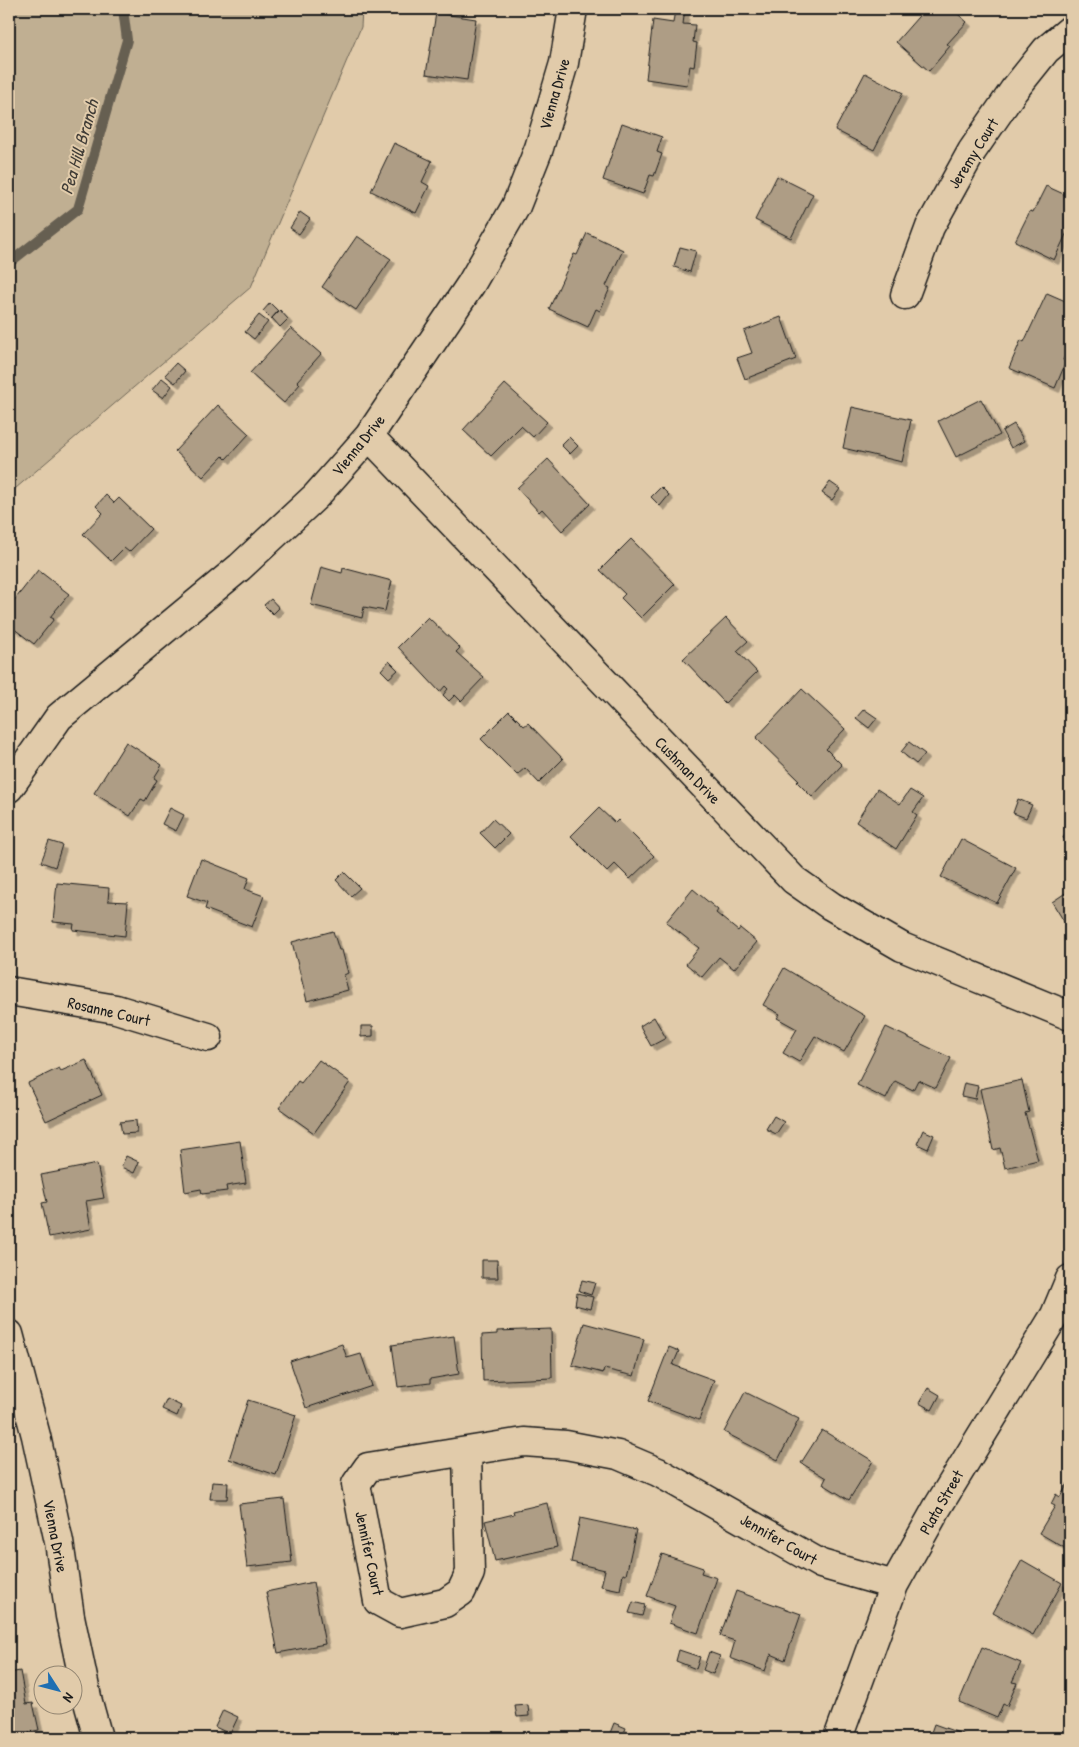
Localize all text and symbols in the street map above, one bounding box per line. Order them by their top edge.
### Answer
street label: Vienna Drive [533,55,575,132]
water label: Pea Hill Branch [54,95,105,197]
street label: Jeremy Court [943,113,1004,193]
street label: Vienna Drive [326,409,390,480]
street label: Cushman Drive [650,731,726,809]
street label: Rosanne Court [66,991,153,1031]
street label: Plata Street [914,1465,969,1538]
street label: Vienna Drive [38,1498,74,1575]
street label: Jennifer Court [736,1508,822,1570]
street label: Jennifer Court [350,1509,390,1598]
north arrow [32,1664,82,1714]
text: N [59,1689,79,1707]

